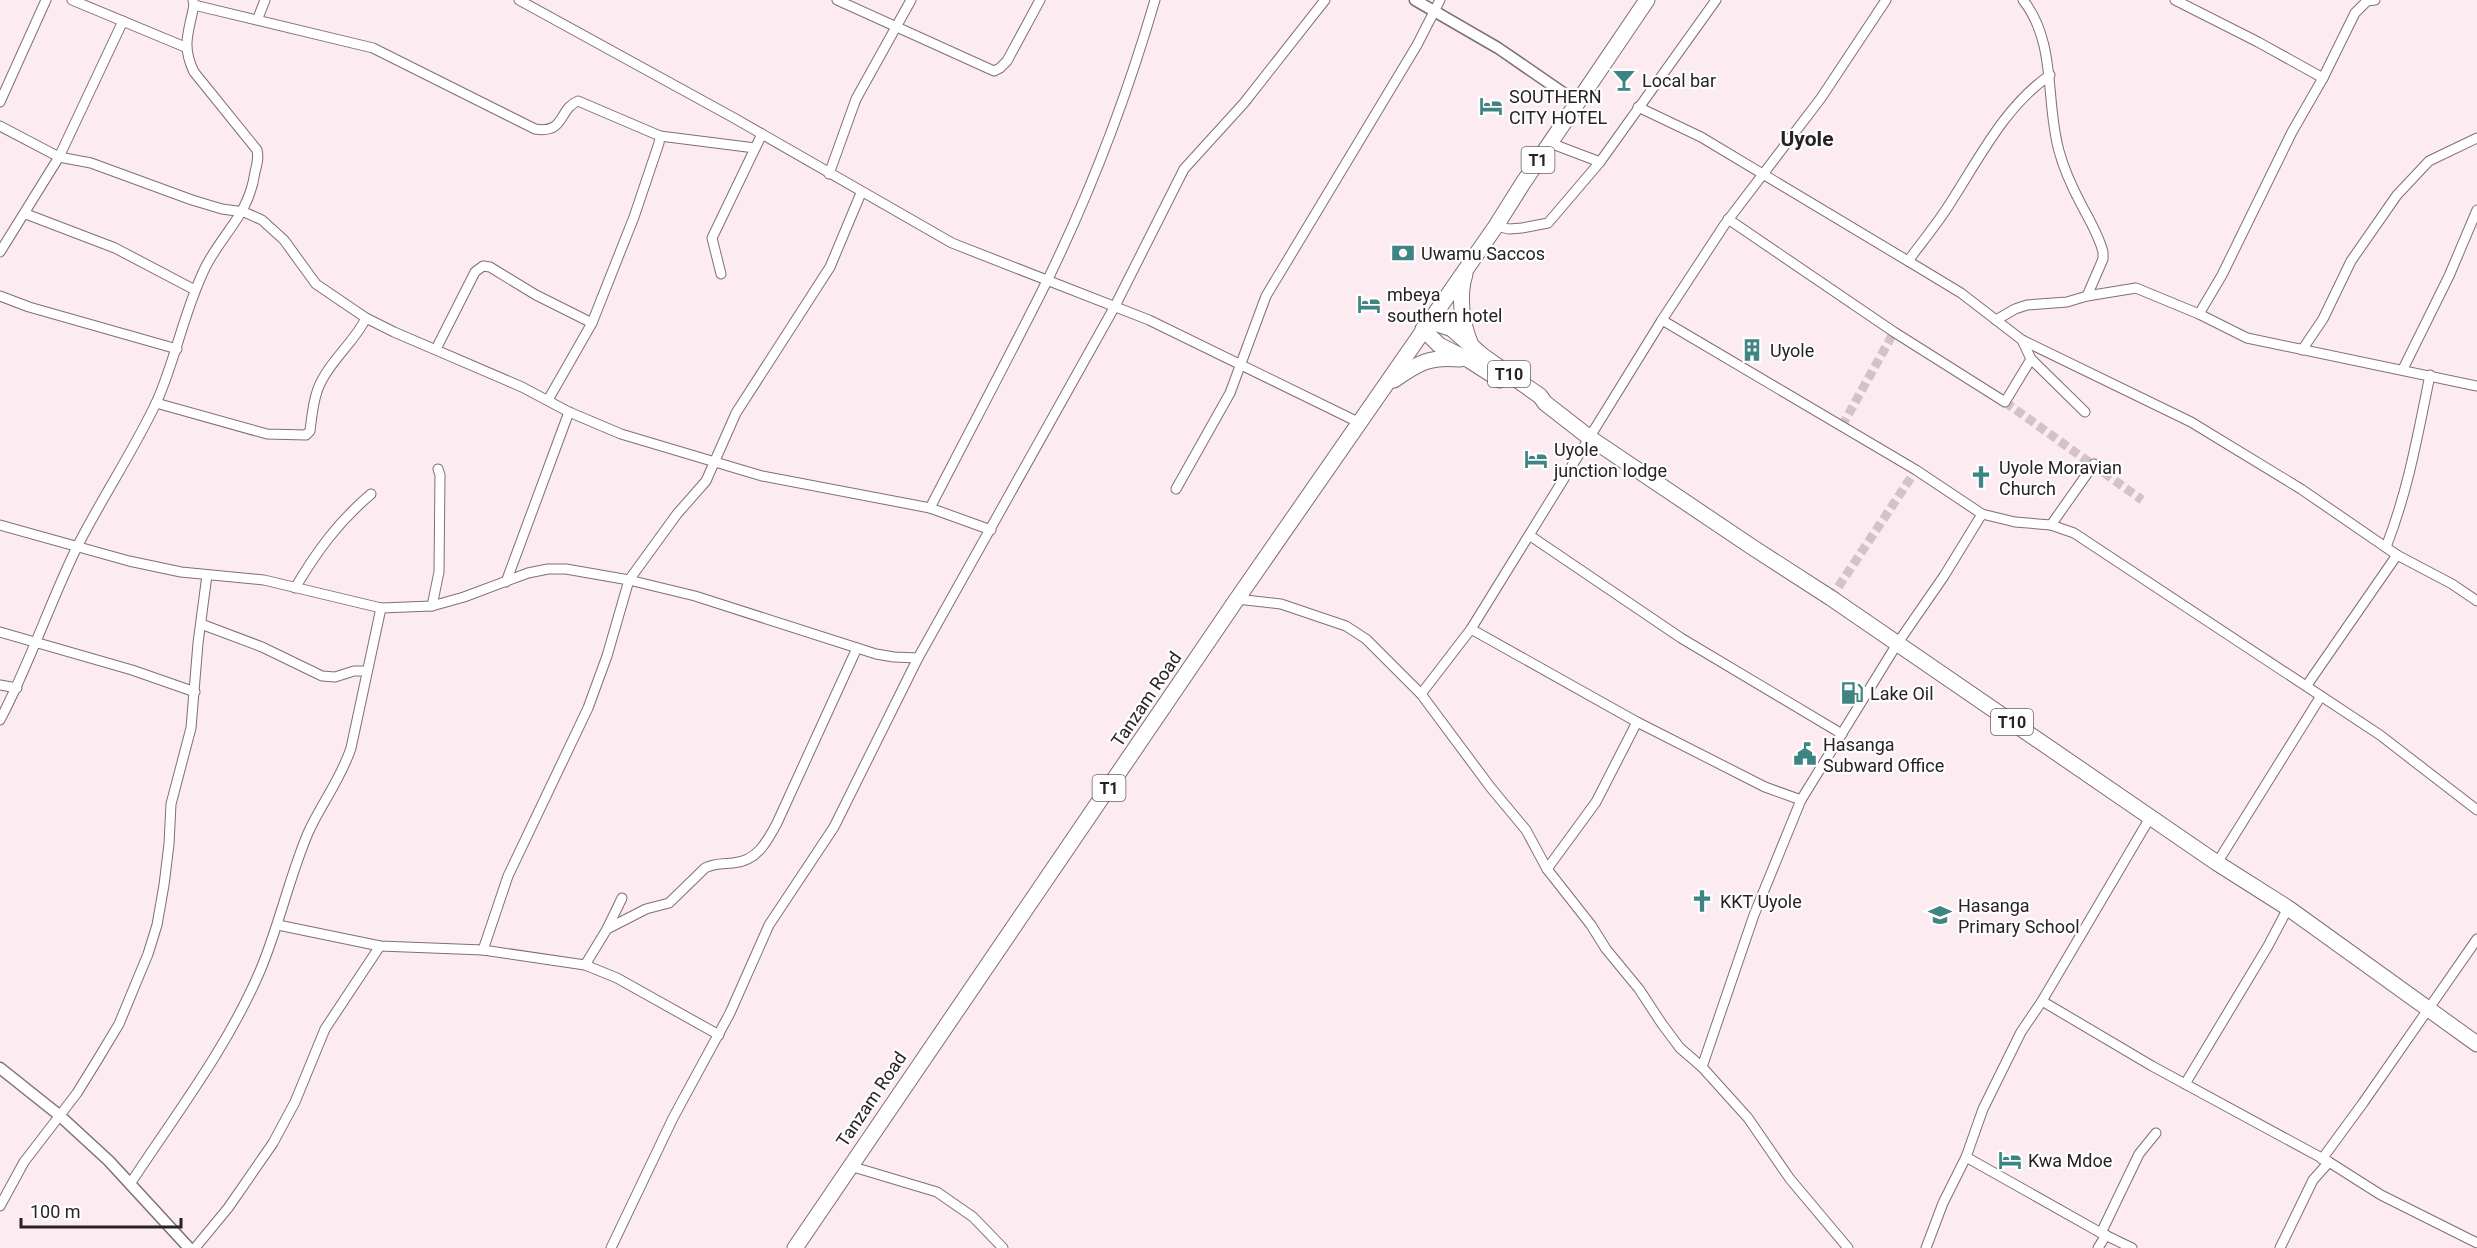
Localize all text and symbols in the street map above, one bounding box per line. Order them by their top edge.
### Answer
bar icon: Local bar [1611,67,1637,93]
place label: Local bar [1642,70,1716,91]
place label: SOUTHERN CITY HOTEL [1509,86,1607,128]
hotel icon: SOUTHERN CITY HOTEL [1478,93,1504,119]
district label: Uyole [1780,127,1834,151]
road number: T1 [1522,147,1554,173]
bank icon: Uwamu Saccos [1390,240,1416,266]
place label: Uwamu Saccos [1421,243,1545,264]
place label: mbeya southern hotel [1387,284,1502,326]
hotel icon: mbeya southern hotel [1356,291,1382,317]
building icon: Uyole [1739,337,1765,363]
place label: Uyole [1770,340,1814,361]
road number: T10 [1488,361,1530,387]
place label: Uyole junction lodge [1553,439,1667,481]
hotel icon: Uyole junction lodge [1523,446,1549,472]
place label: Uyole Moravian Church [1999,457,2122,499]
church icon: Uyole Moravian Church [1968,464,1994,490]
street label: Tanzam Road [1107,648,1185,750]
fuel station icon: Lake Oil [1839,680,1865,706]
place label: Lake Oil [1870,683,1934,704]
road number: T10 [1991,709,2033,735]
place label: Hasanga Subward Office [1823,734,1944,776]
public building icon: Hasanga Subward Office [1792,741,1818,767]
road number: T1 [1092,775,1126,801]
church icon: KKT Uyole [1689,888,1715,914]
place label: KKT Uyole [1720,891,1802,912]
place label: Hasanga Primary School [1958,895,2080,937]
school or university icon: Hasanga Primary School [1927,902,1953,928]
street label: Tanzam Road [832,1048,910,1150]
hotel icon: Kwa Mdoe [1997,1147,2023,1173]
place label: Kwa Mdoe [2028,1150,2112,1171]
scale bar [21,1191,182,1229]
text: 100 m [30,1201,81,1222]

